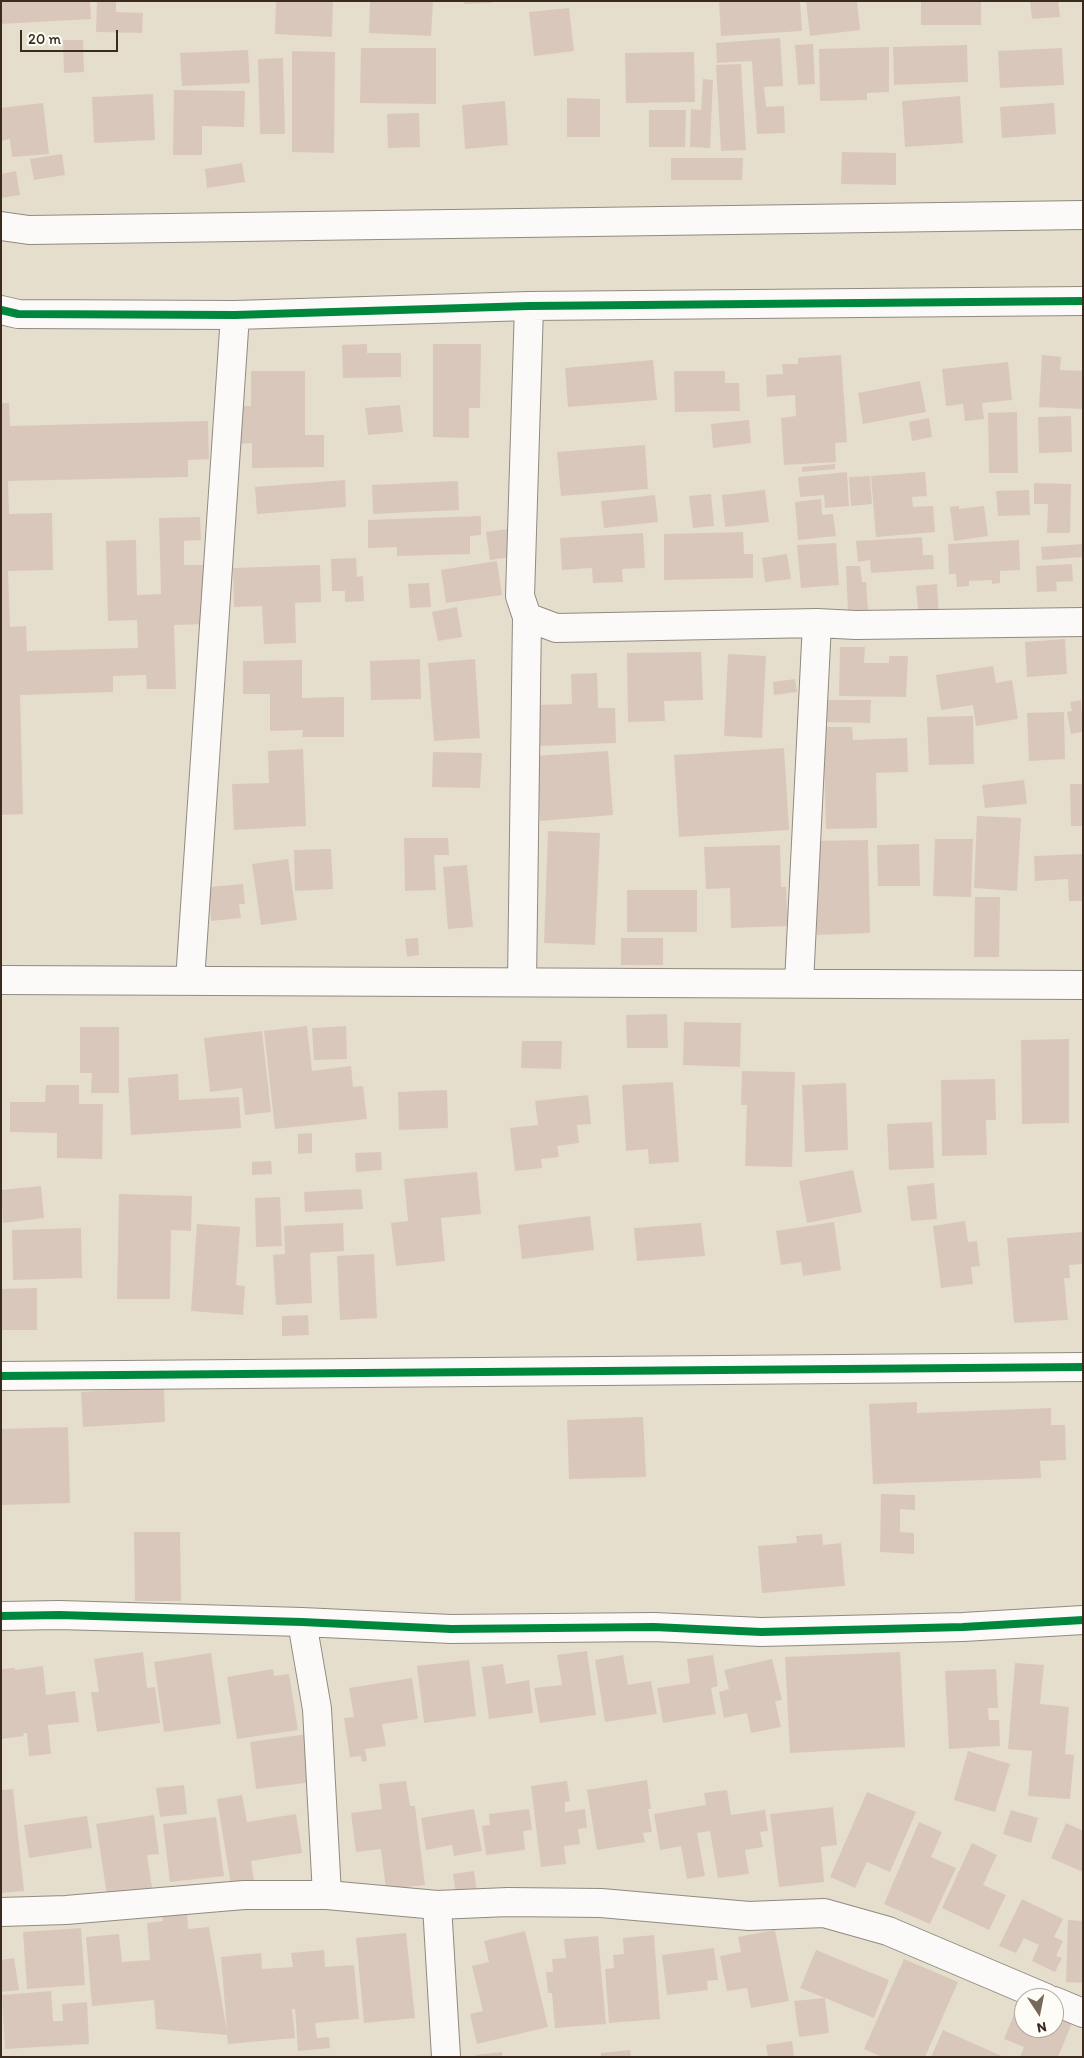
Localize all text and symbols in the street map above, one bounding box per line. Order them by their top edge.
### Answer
scale bar [22,20,120,52]
text: 20 m [28,30,61,48]
north arrow [1014,1988,1064,2038]
text: N [1036,2018,1048,2036]

